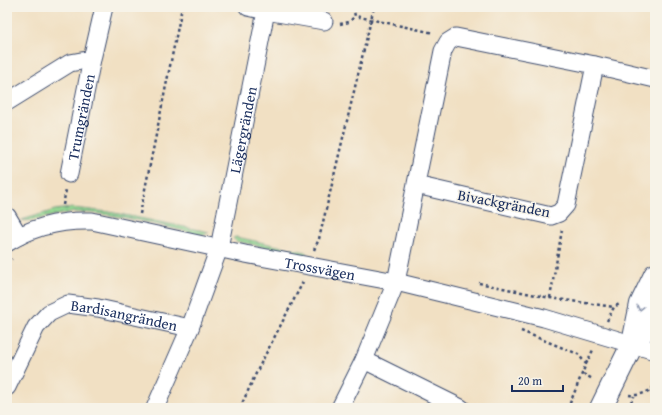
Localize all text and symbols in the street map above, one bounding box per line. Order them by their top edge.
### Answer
street label: Trumgränden [61,72,99,162]
street label: Lägergränden [224,84,261,175]
street label: Bivackgränden [456,184,553,222]
street label: Trossvägen [283,251,358,285]
street label: Bardisangränden [70,294,180,336]
one-way arrow [637,304,645,311]
scale bar [512,367,563,393]
text: 20 m [518,372,542,389]

